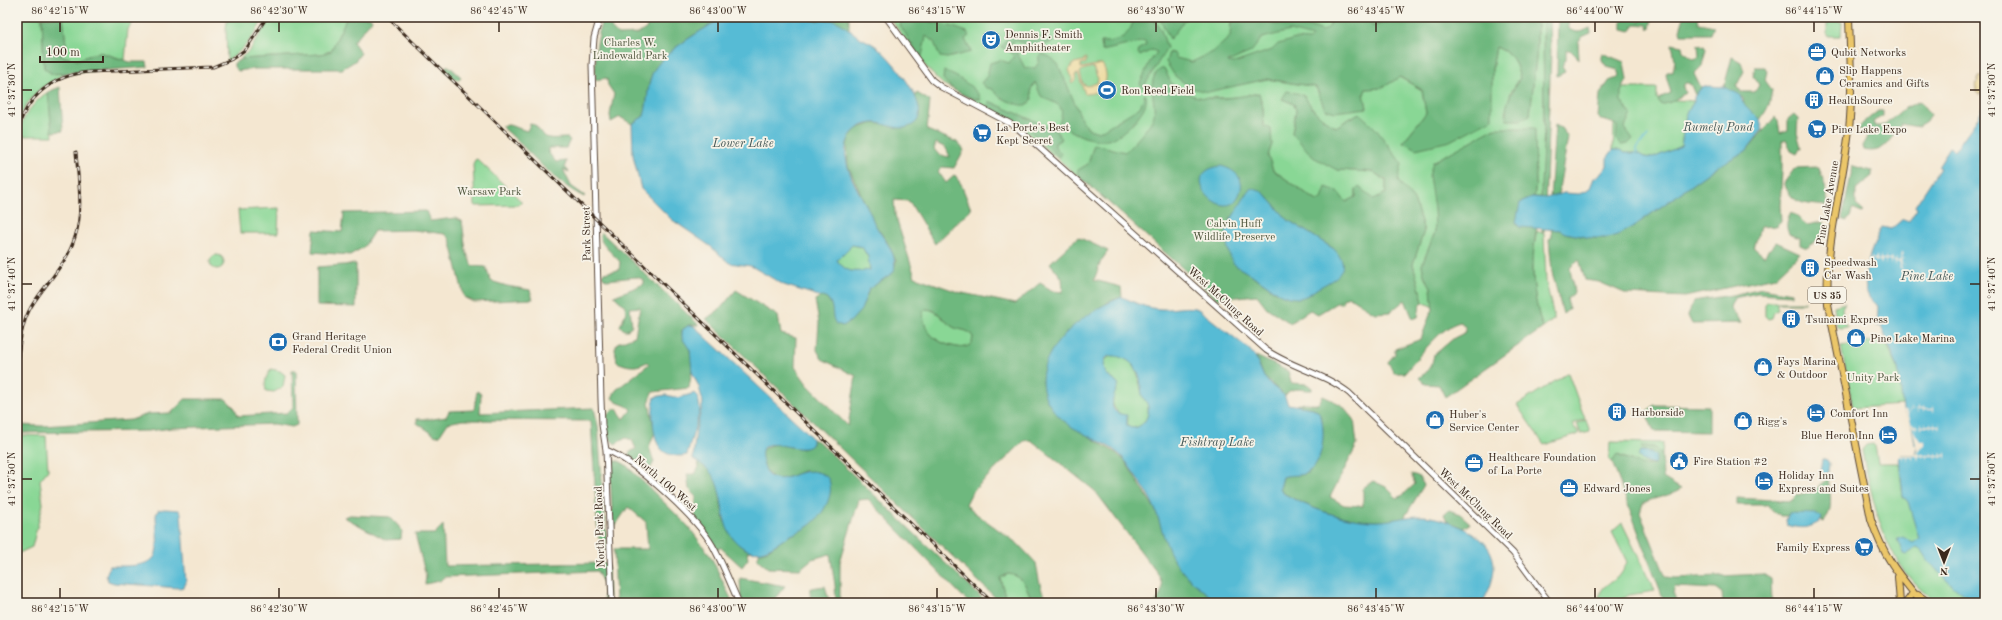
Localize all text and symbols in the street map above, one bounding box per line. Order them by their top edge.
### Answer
text: 86°42'15"W [31,6,89,16]
text: 86°42'30"W [250,6,308,16]
text: 86°42'45"W [470,6,528,16]
text: 86°43'00"W [689,6,747,16]
text: 86°43'15"W [908,6,966,16]
text: 86°43'30"W [1127,6,1185,16]
text: 86°43'45"W [1347,6,1405,16]
text: 86°44'00"W [1566,6,1624,16]
text: 86°44'15"W [1785,6,1843,16]
theatre icon: Dennis F. Smith Amphitheater [980,29,1002,51]
place label: Dennis F. Smith Amphitheater [1005,30,1083,54]
scale bar [40,38,103,64]
park label: Charles W. Lindewald Park [592,38,668,62]
office icon: Qubit Networks [1806,41,1828,63]
text: 100 m [46,47,80,59]
place label: Qubit Networks [1831,48,1906,59]
text: 41°37'30"N [7,62,17,117]
text: 41°37'30"N [1987,62,1997,117]
shop icon: Slip Happens Ceramics and Gifts [1814,65,1836,87]
place label: Slip Happens Ceramics and Gifts [1839,66,1929,90]
sports icon: Ron Reed Field [1096,79,1118,101]
place label: Ron Reed Field [1121,86,1195,97]
building icon: HealthSource [1803,89,1825,111]
place label: HealthSource [1828,96,1892,107]
supermarket icon: Pine Lake Expo [1806,118,1828,140]
supermarket icon: La Porte's Best Kept Secret [971,122,993,144]
water label: Rumely Pond [1682,122,1753,134]
place label: La Porte's Best Kept Secret [996,123,1070,147]
place label: Pine Lake Expo [1831,125,1907,136]
water label: Lower Lake [711,138,774,150]
street label: Pine Lake Avenue [1816,160,1841,247]
park label: Warsaw Park [456,187,522,198]
street label: Park Street [582,206,593,262]
park label: Calvin Huff Wildlife Preserve [1193,219,1275,243]
text: 41°37'40"N [7,256,17,311]
text: 41°37'40"N [1987,256,1997,311]
building icon: Speedwash Car Wash [1799,257,1821,279]
place label: Speedwash Car Wash [1824,258,1877,282]
street label: West McClung Road [1185,266,1265,339]
water label: Pine Lake [1900,271,1953,283]
road number: US 35 [1808,287,1846,303]
building icon: Tsunami Express [1780,308,1802,330]
place label: Tsunami Express [1805,315,1888,326]
shop icon: Pine Lake Marina [1845,327,1867,349]
bank icon: Grand Heritage Federal Credit Union [267,331,289,353]
place label: Grand Heritage Federal Credit Union [292,332,392,356]
place label: Pine Lake Marina [1870,334,1955,345]
shop icon: Fays Marina & Outdoor [1752,356,1774,378]
place label: Fays Marina & Outdoor [1777,357,1837,381]
park label: Unity Park [1847,373,1900,384]
building icon: Harborside [1606,401,1628,423]
hotel icon: Comfort Inn [1805,402,1827,424]
place label: Harborside [1631,408,1684,419]
shop icon: Huber's Service Center [1424,409,1446,431]
place label: Comfort Inn [1830,409,1888,420]
place label: Huber's Service Center [1449,410,1519,434]
shop icon: Rigg's [1732,410,1754,432]
place label: Rigg's [1757,417,1787,428]
hotel icon: Blue Heron Inn [1877,424,1899,446]
place label: Blue Heron Inn [1800,431,1874,442]
water label: Fishtrap Lake [1179,437,1254,449]
public building icon: Fire Station #2 [1668,450,1690,472]
text: 41°37'50"N [7,451,17,506]
text: 41°37'50"N [1987,451,1997,506]
office icon: Healthcare Foundation of La Porte [1463,452,1485,474]
place label: Healthcare Foundation of La Porte [1488,453,1596,477]
street label: North 100 West [632,454,698,514]
place label: Fire Station #2 [1693,457,1767,468]
street label: West McClung Road [1436,466,1514,542]
hotel icon: Holiday Inn Express and Suites [1753,470,1775,492]
place label: Holiday Inn Express and Suites [1778,471,1869,495]
office icon: Edward Jones [1558,477,1580,499]
place label: Edward Jones [1583,484,1651,495]
street label: North Park Road [594,486,607,568]
supermarket icon: Family Express [1853,536,1875,558]
north arrow [1924,542,1964,582]
place label: Family Express [1776,543,1850,554]
text: N [1939,565,1948,576]
text: 86°42'15"W [31,604,89,614]
text: 86°42'30"W [250,604,308,614]
text: 86°42'45"W [470,604,528,614]
text: 86°43'00"W [689,604,747,614]
text: 86°43'15"W [908,604,966,614]
text: 86°43'30"W [1127,604,1185,614]
text: 86°43'45"W [1347,604,1405,614]
text: 86°44'00"W [1566,604,1624,614]
text: 86°44'15"W [1785,604,1843,614]

